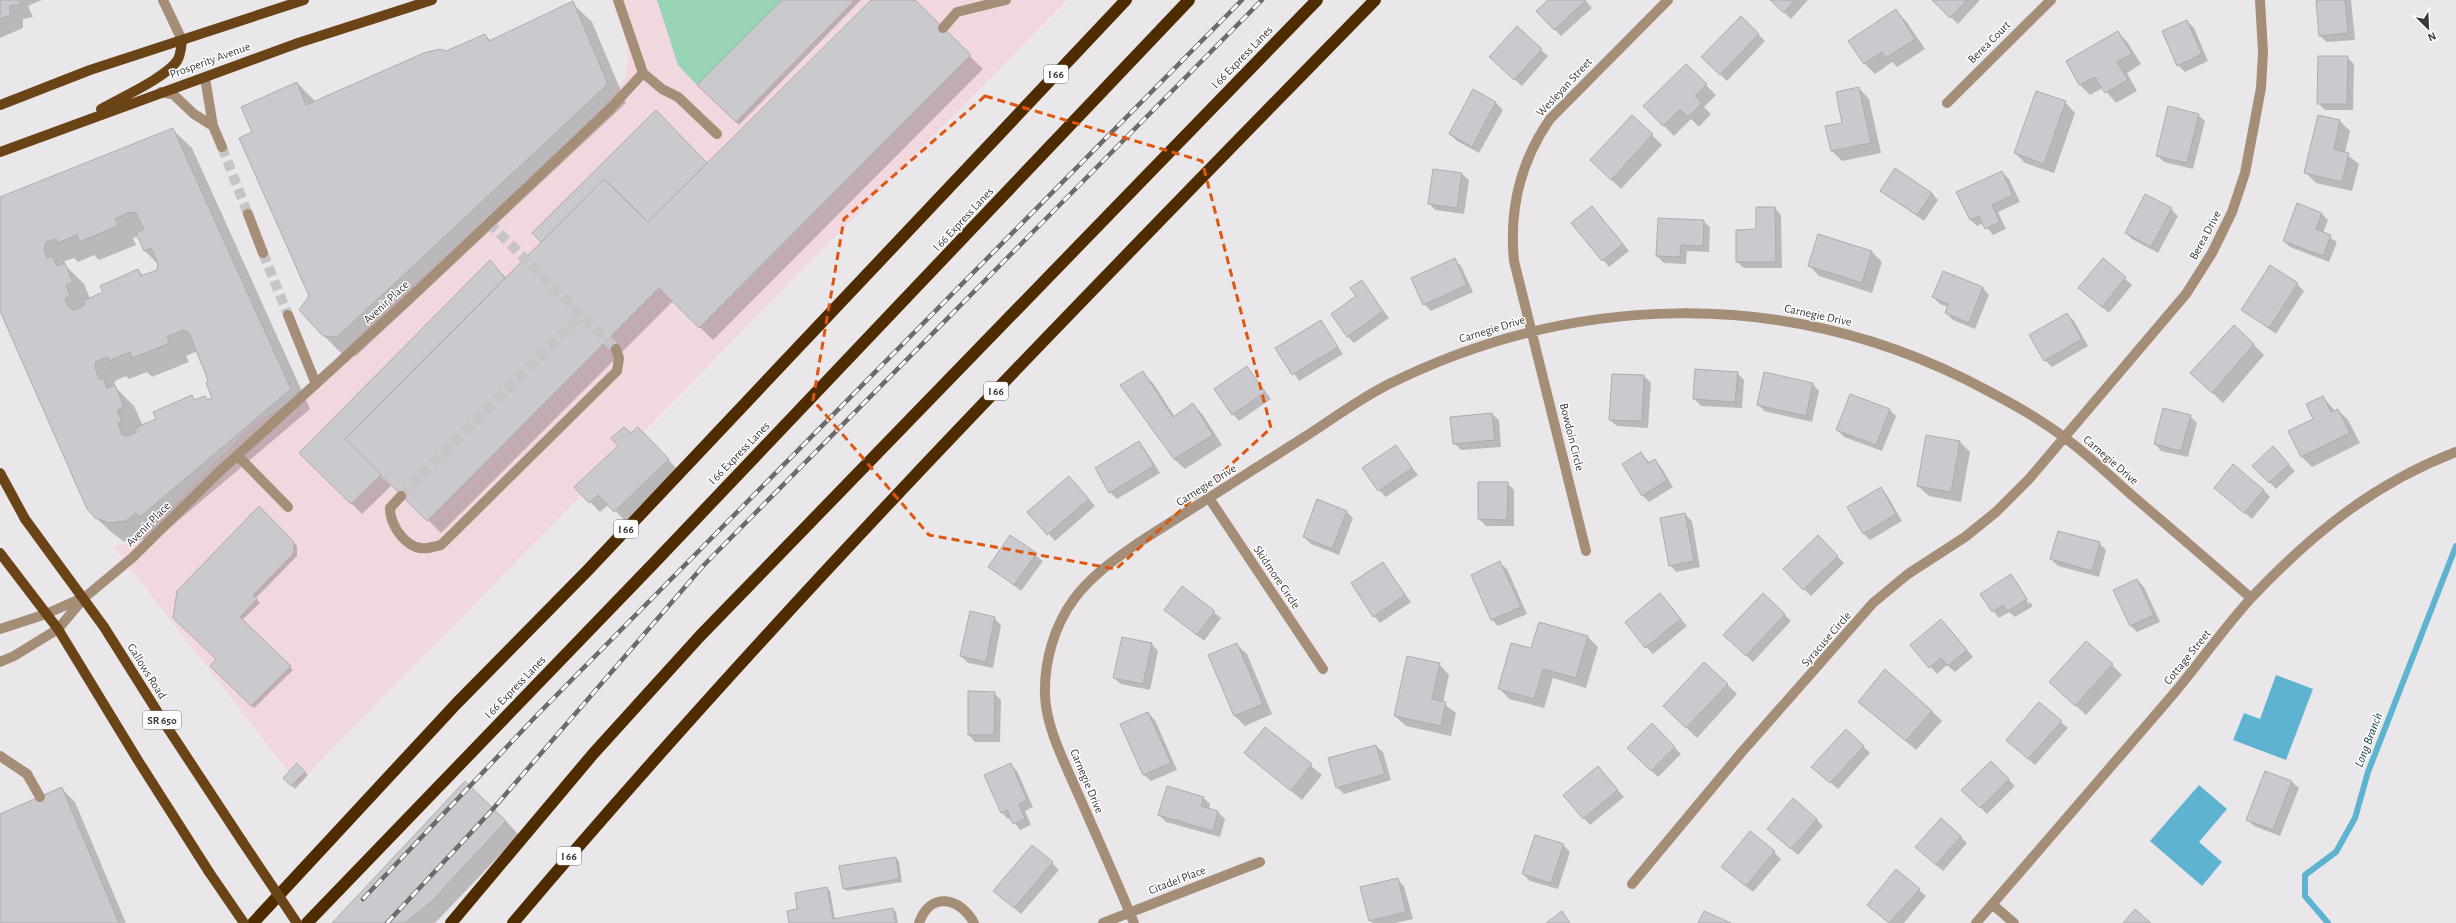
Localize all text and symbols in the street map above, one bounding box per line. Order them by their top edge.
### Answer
north arrow [2408,8,2448,48]
street label: Berea Court [1966,18,2013,65]
street label: I 66 Express Lanes [1209,23,1275,91]
text: N [2426,30,2438,43]
street label: Prosperity Avenue [168,40,252,81]
street label: Wesleyan Street [1534,55,1595,119]
road number: I 66 [1044,65,1068,83]
street label: I 66 Express Lanes [931,185,995,253]
street label: Berea Drive [2187,208,2223,262]
street label: Avenir Place [361,278,411,326]
street label: Carnegie Drive [1783,302,1853,328]
street label: Carnegie Drive [1458,313,1526,345]
road number: I 66 [984,382,1008,400]
street label: Bowdoin Circle [1558,402,1586,472]
street label: I 66 Express Lanes [706,419,772,487]
street label: Carnegie Drive [2081,433,2141,487]
street label: Carnegie Drive [1174,462,1238,508]
street label: Avenir Place [124,500,172,548]
road number: I 66 [614,520,638,538]
street label: Skidmore Circle [1252,543,1302,611]
street label: Syracuse Circle [1799,609,1854,670]
street label: Cottage Street [2161,627,2213,687]
street label: Gallows Road [125,641,169,701]
street label: I 66 Express Lanes [482,653,548,721]
road number: SR 650 [143,711,181,729]
water label: Long Branch [2353,711,2385,769]
street label: Carnegie Drive [1068,747,1106,815]
road number: I 66 [557,847,581,865]
street label: Citadel Place [1147,864,1207,896]

